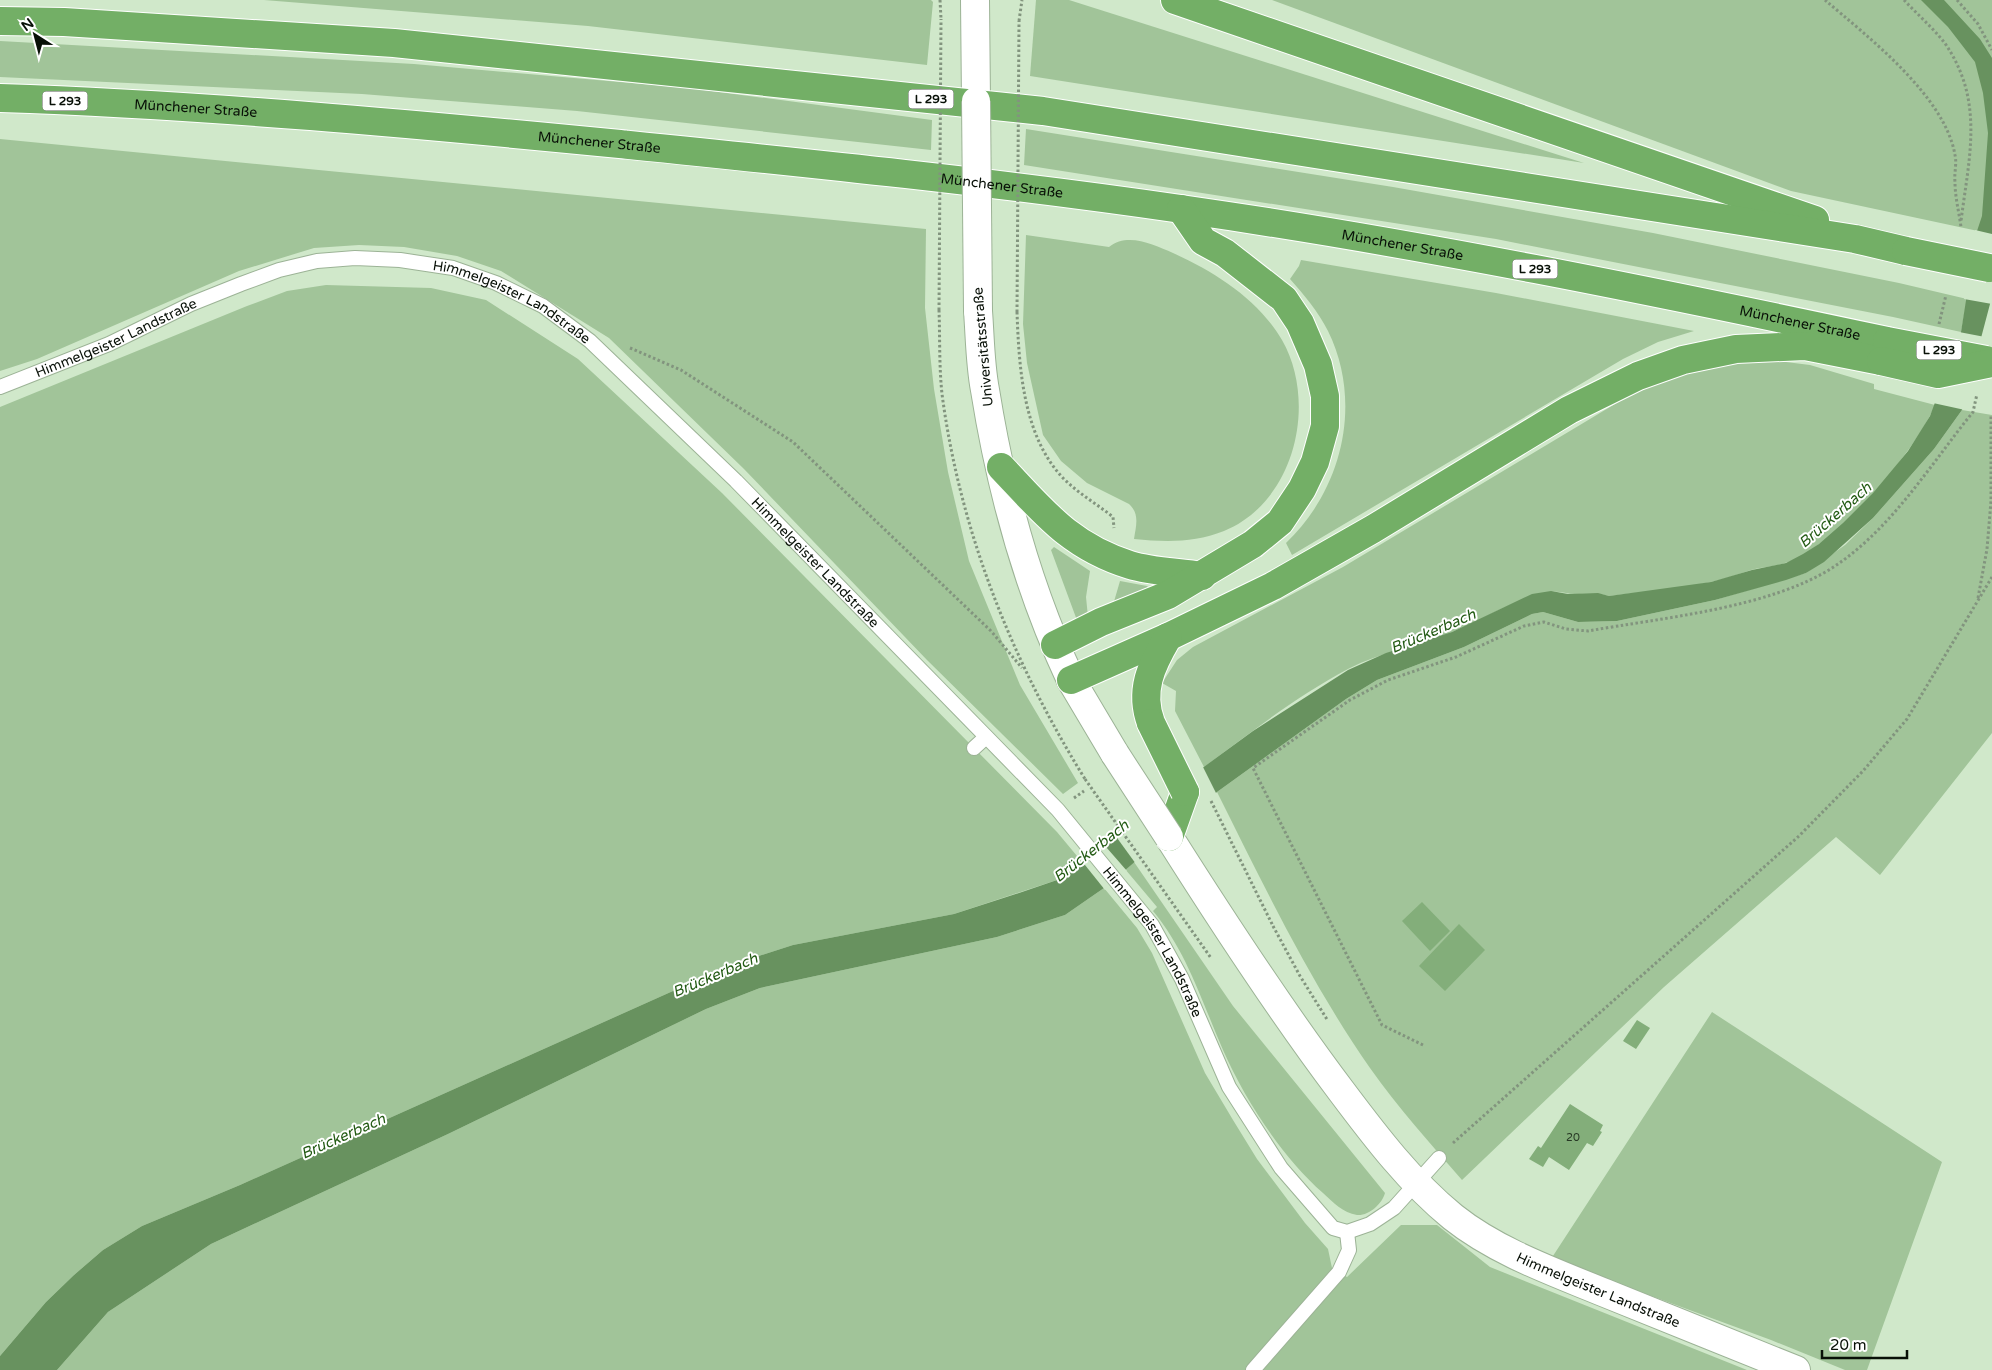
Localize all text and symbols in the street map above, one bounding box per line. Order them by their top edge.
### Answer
north arrow [10,10,60,60]
text: N [18,15,37,35]
road number: L 293 [908,90,954,108]
road number: L 293 [42,92,88,110]
street label: Münchener Straße [134,96,258,121]
street label: Münchener Straße [537,128,661,157]
street label: Münchener Straße [940,170,1064,201]
street label: Münchener Straße [1340,226,1465,264]
street label: Himmelgeister Landstraße [432,257,594,347]
road number: L 293 [1512,260,1558,278]
street label: Universitätsstraße [969,286,997,408]
street label: Himmelgeister Landstraße [33,294,199,381]
street label: Münchener Straße [1738,302,1862,344]
road number: L 293 [1916,340,1962,360]
water label: Brückerbach [1795,478,1876,551]
street label: Himmelgeister Landstraße [748,494,883,631]
water label: Brückerbach [1388,605,1479,657]
water label: Brückerbach [1050,816,1133,886]
street label: Himmelgeister Landstraße [1099,863,1206,1020]
water label: Brückerbach [670,949,761,1001]
water label: Brückerbach [298,1109,389,1163]
house number: 20 [1566,1131,1580,1144]
street label: Himmelgeister Landstraße [1514,1248,1683,1331]
scale bar [1822,1328,1907,1360]
text: 20 m [1830,1336,1867,1354]

